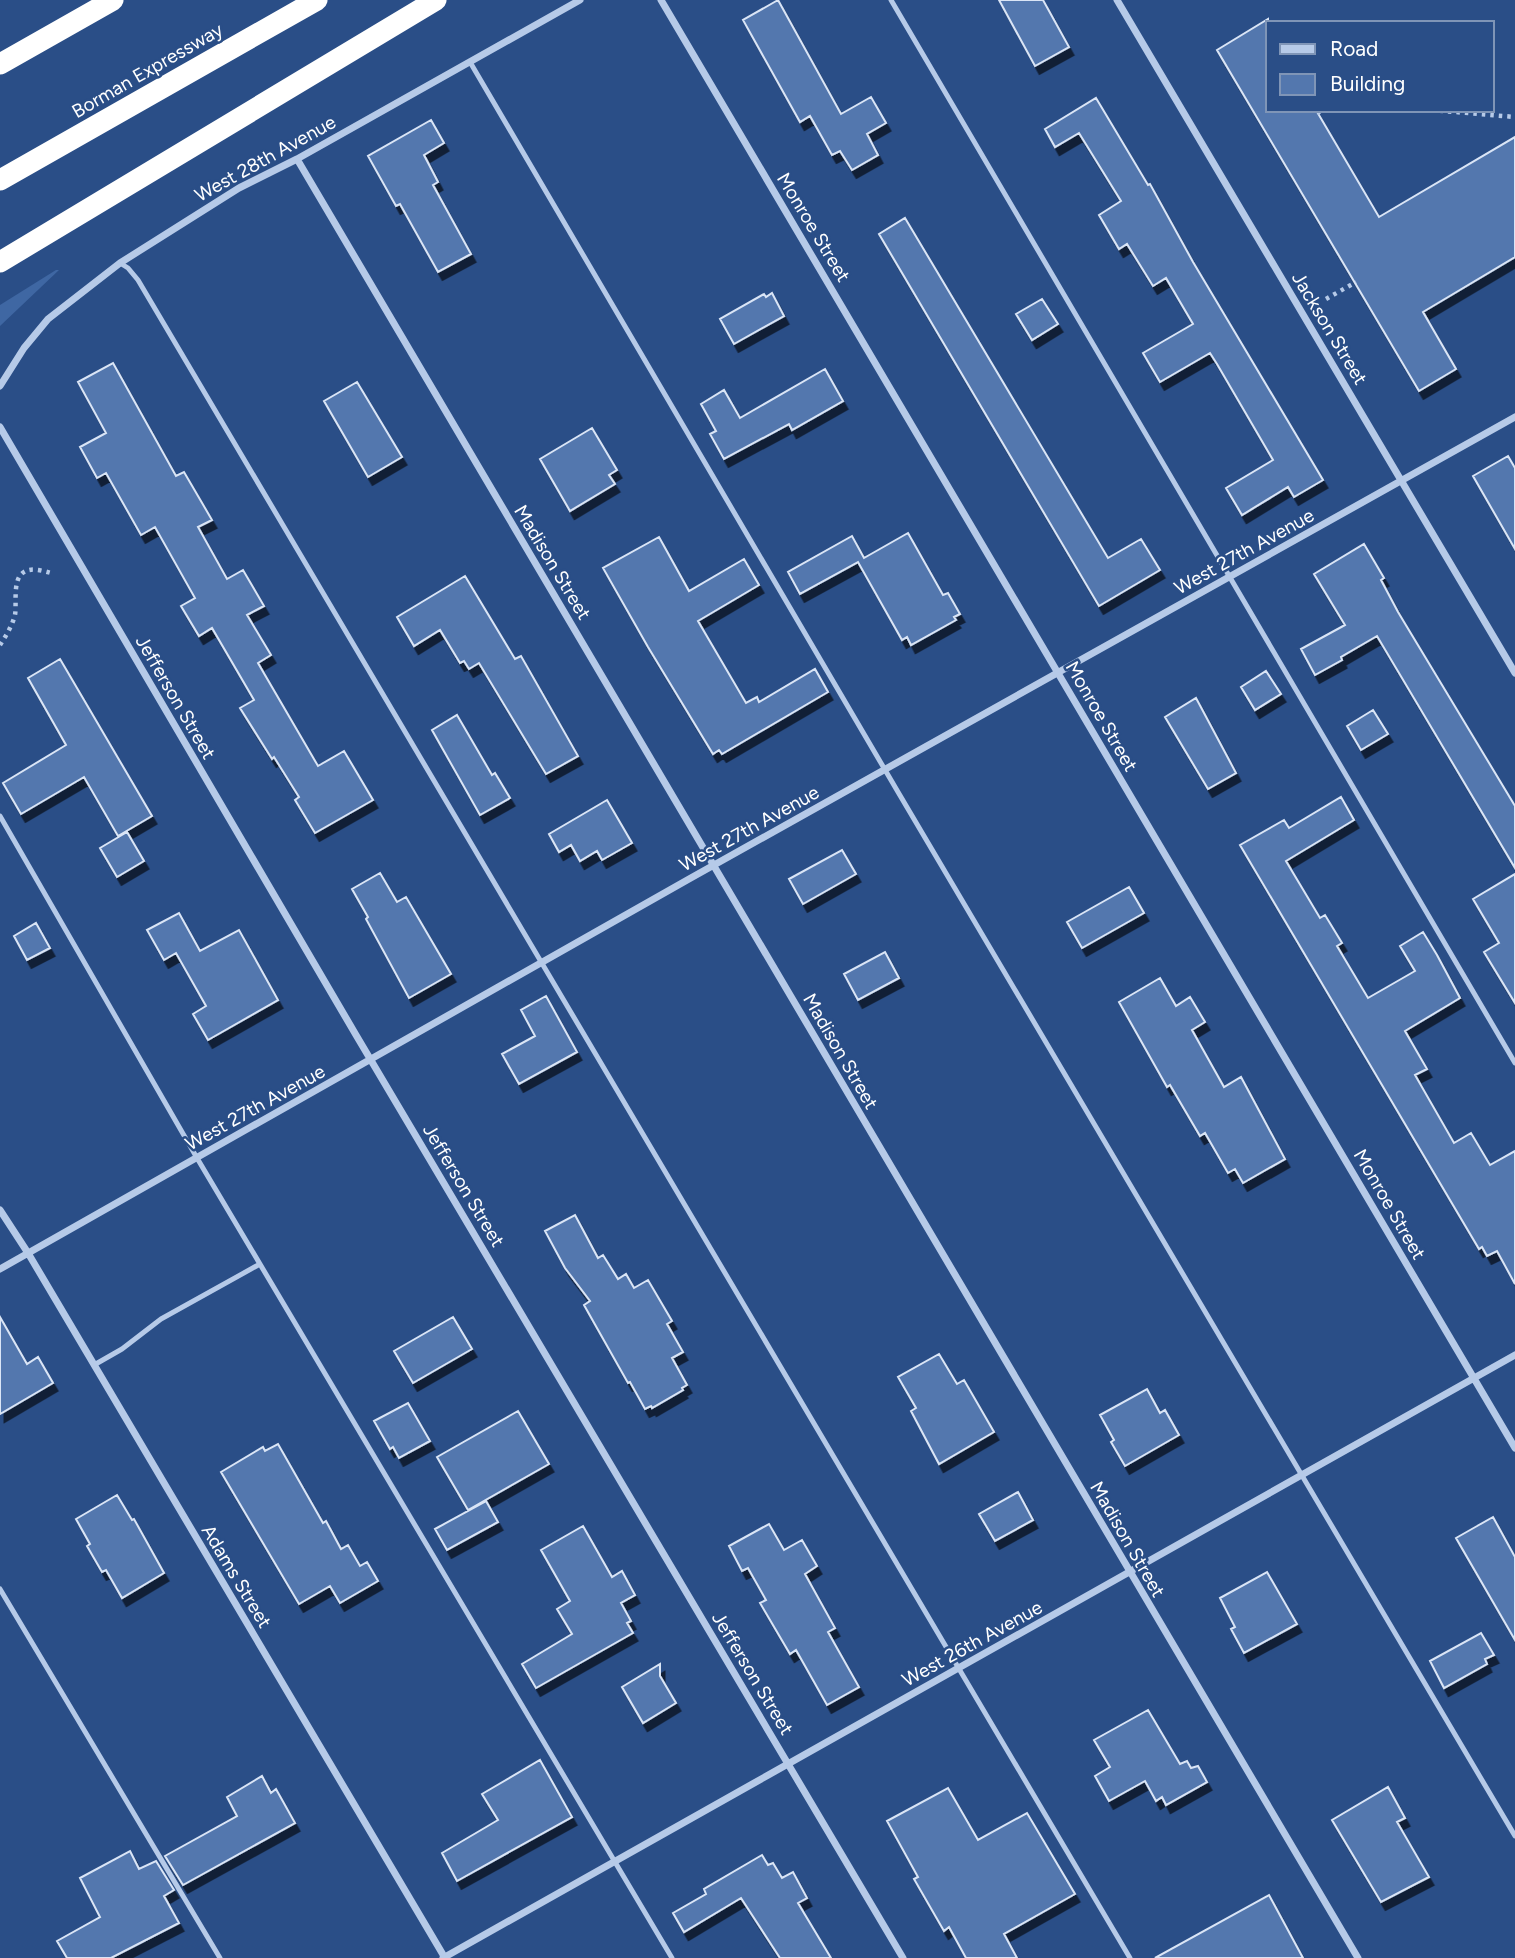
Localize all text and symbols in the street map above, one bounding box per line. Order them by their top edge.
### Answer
street label: Borman Expressway [68,18,227,123]
legend [1266,21,1494,112]
text: Road [1330,36,1378,61]
text: Building [1330,71,1405,96]
street label: West 28th Avenue [191,110,340,207]
street label: Monroe Street [772,168,855,286]
street label: Jackson Street [1287,268,1372,389]
street label: Madison Street [509,501,596,624]
street label: West 27th Avenue [1170,504,1318,599]
street label: Jefferson Street [131,631,220,763]
street label: Monroe Street [1061,657,1142,775]
street label: West 27th Avenue [675,781,823,876]
street label: Madison Street [798,989,883,1113]
street label: West 27th Avenue [181,1060,329,1155]
street label: Jefferson Street [418,1120,509,1251]
street label: Monroe Street [1349,1145,1430,1263]
street label: Madison Street [1085,1477,1170,1601]
street label: Adams Street [197,1520,276,1632]
street label: West 26th Avenue [898,1595,1046,1691]
street label: Jefferson Street [707,1608,798,1739]

